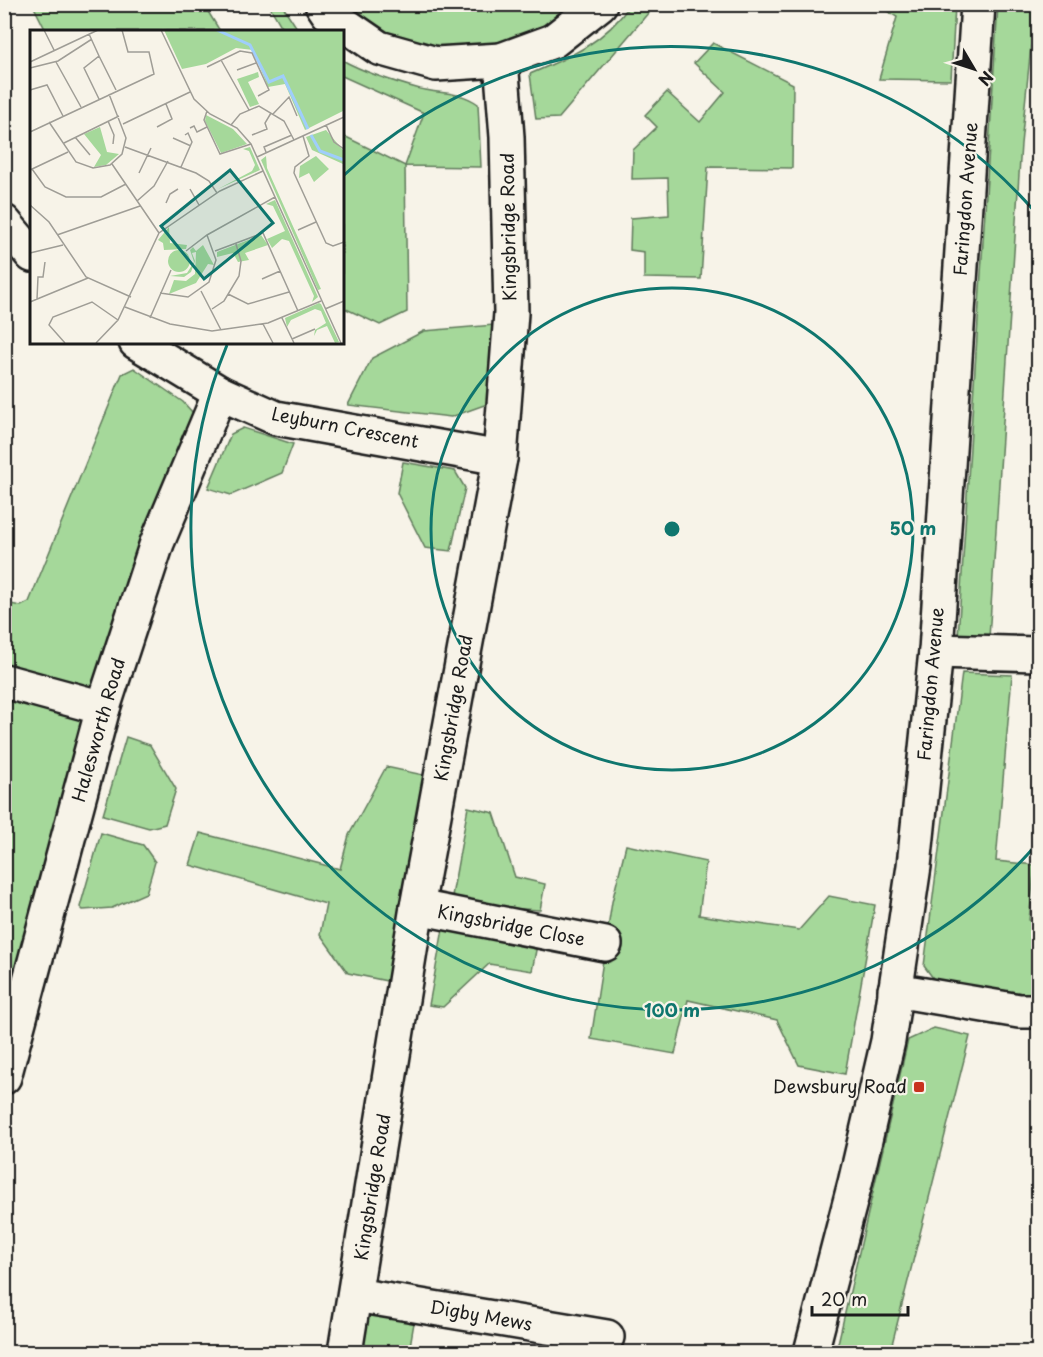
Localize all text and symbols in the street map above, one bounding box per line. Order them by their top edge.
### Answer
inset map [30,30,344,344]
north arrow [944,39,1004,99]
text: N [973,67,1000,92]
street label: Faringdon Avenue [946,121,983,277]
street label: Kingsbridge Road [493,153,522,301]
street label: Leyburn Crescent [269,399,421,454]
text: 50 m [890,514,936,541]
centre of rings [662,519,682,539]
street label: Faringdon Avenue [909,606,950,762]
street label: Kingsbridge Road [426,632,479,783]
street label: Halesworth Road [64,654,131,805]
street label: Kingsbridge Close [435,897,587,952]
text: 100 m [644,996,700,1023]
place label: Dewsbury Road [773,1072,907,1099]
marker: Dewsbury Road [912,1080,926,1094]
street label: Kingsbridge Road [347,1111,396,1262]
scale bar [812,1279,908,1317]
text: 20 m [821,1285,867,1312]
street label: Digby Mews [428,1292,535,1337]

